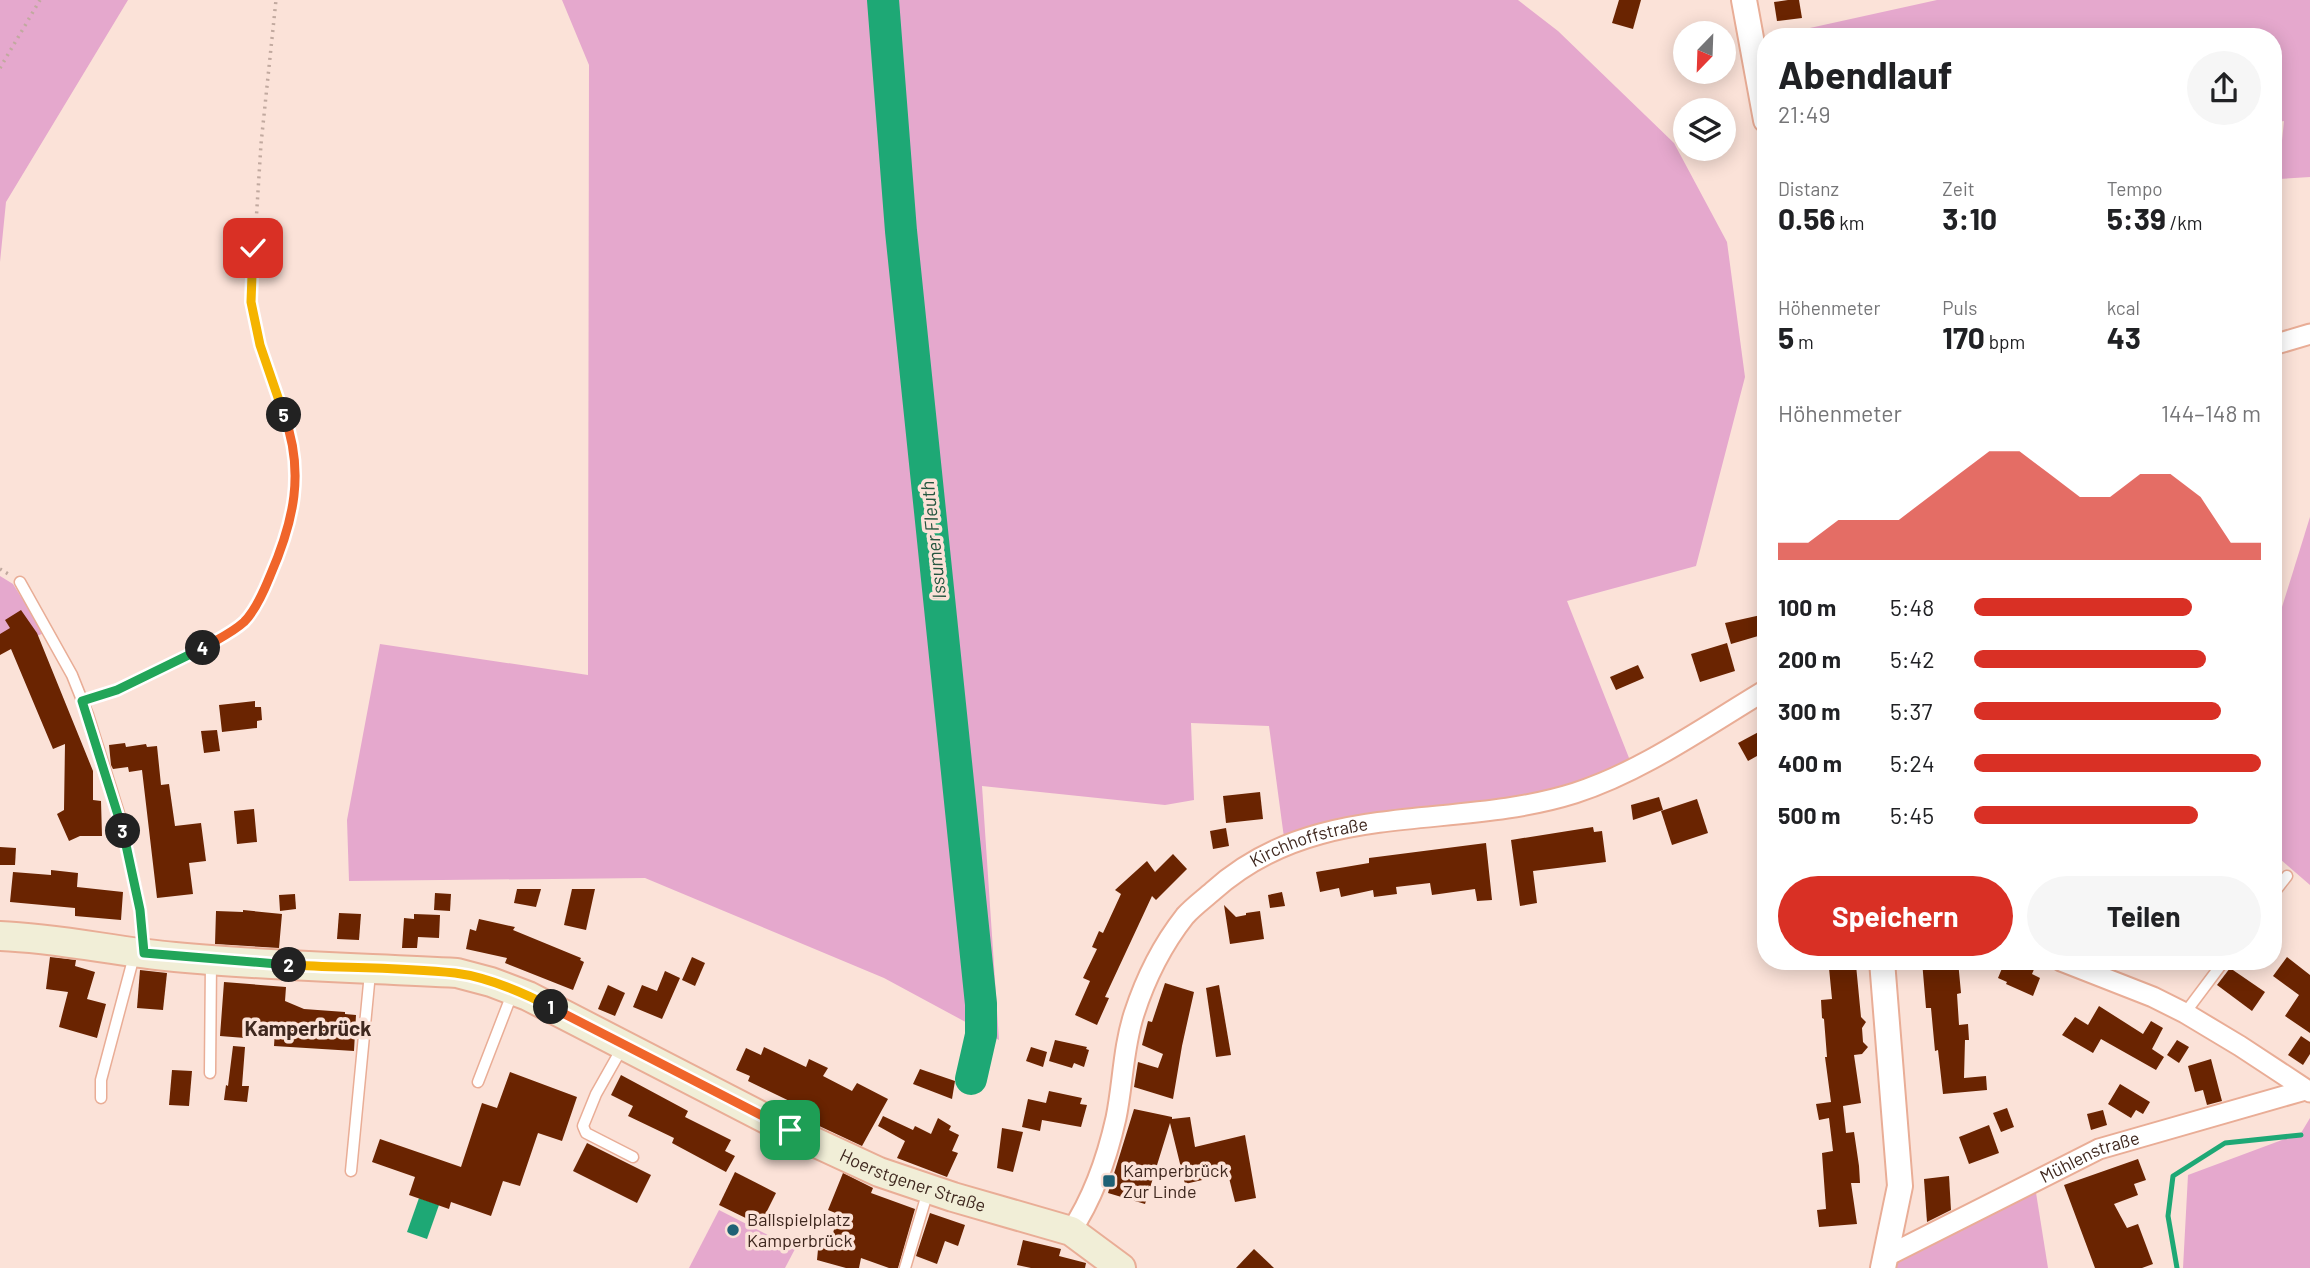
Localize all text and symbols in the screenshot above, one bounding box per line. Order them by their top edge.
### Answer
north arrow [1673,21,1736,84]
map controls [1673,21,1736,161]
text: Abendlauf [1778,51,1953,97]
button: share [2187,51,2261,125]
button: layers [1673,98,1736,161]
text: 21:49 [1778,100,1831,128]
text: Distanz [1778,177,1839,200]
text: Zeit [1942,177,1975,200]
text: Tempo [2107,177,2163,200]
text: 0.56 [1778,200,1835,236]
text: 3:10 [1942,200,1997,236]
text: 5:39 [2107,200,2166,236]
text: km [1835,211,1865,234]
text: /km [2166,211,2203,234]
pin [223,218,283,278]
icon: check [234,229,272,267]
text: Höhenmeter [1778,296,1880,319]
text: Puls [1942,296,1977,319]
text: kcal [2107,296,2140,319]
text: 5 [1778,319,1794,355]
text: 170 [1942,319,1985,355]
text: 43 [2107,319,2141,355]
text: m [1794,330,1814,353]
text: bpm [1985,330,2025,353]
pin: 5 [266,398,302,432]
text: Höhenmeter [1778,399,1902,427]
text: 144–148 m [2161,399,2261,427]
text: 5 [278,403,289,426]
water label: Issumer Fleuth [915,480,950,600]
text: 100 m [1778,593,1836,621]
text: 5:48 [1890,593,1934,621]
pin: 4 [186,630,220,666]
text: 4 [197,636,208,659]
text: 200 m [1778,645,1841,673]
text: 5:42 [1890,645,1935,673]
text: 300 m [1778,697,1840,725]
text: 5:37 [1890,697,1932,725]
text: 400 m [1778,749,1842,777]
text: 5:24 [1890,749,1935,777]
text: 500 m [1778,801,1840,829]
text: 5:45 [1890,801,1934,829]
street label: Kirchhoffstraße [1245,812,1369,871]
pin: 3 [106,814,140,848]
text: 3 [117,819,128,842]
button: Speichern [1778,876,2013,956]
button: Teilen [2027,876,2261,956]
pin: 2 [272,948,306,982]
text: 2 [283,953,294,976]
pin: 1 [534,990,568,1024]
text: 1 [547,995,554,1018]
district label: Kamperbrück [244,1015,372,1040]
pin [760,1100,820,1160]
icon: arrive [771,1111,809,1149]
street label: Mühlenstraße [2036,1126,2142,1187]
street label: Hoerstgener Straße [837,1143,989,1216]
place label: Kamperbrück Zur Linde [1123,1159,1229,1202]
marker: Kamperbrück Zur Linde [1101,1173,1117,1189]
place label: Ballspielplatz Kamperbrück [747,1208,853,1251]
marker: Ballspielplatz Kamperbrück [725,1222,741,1238]

